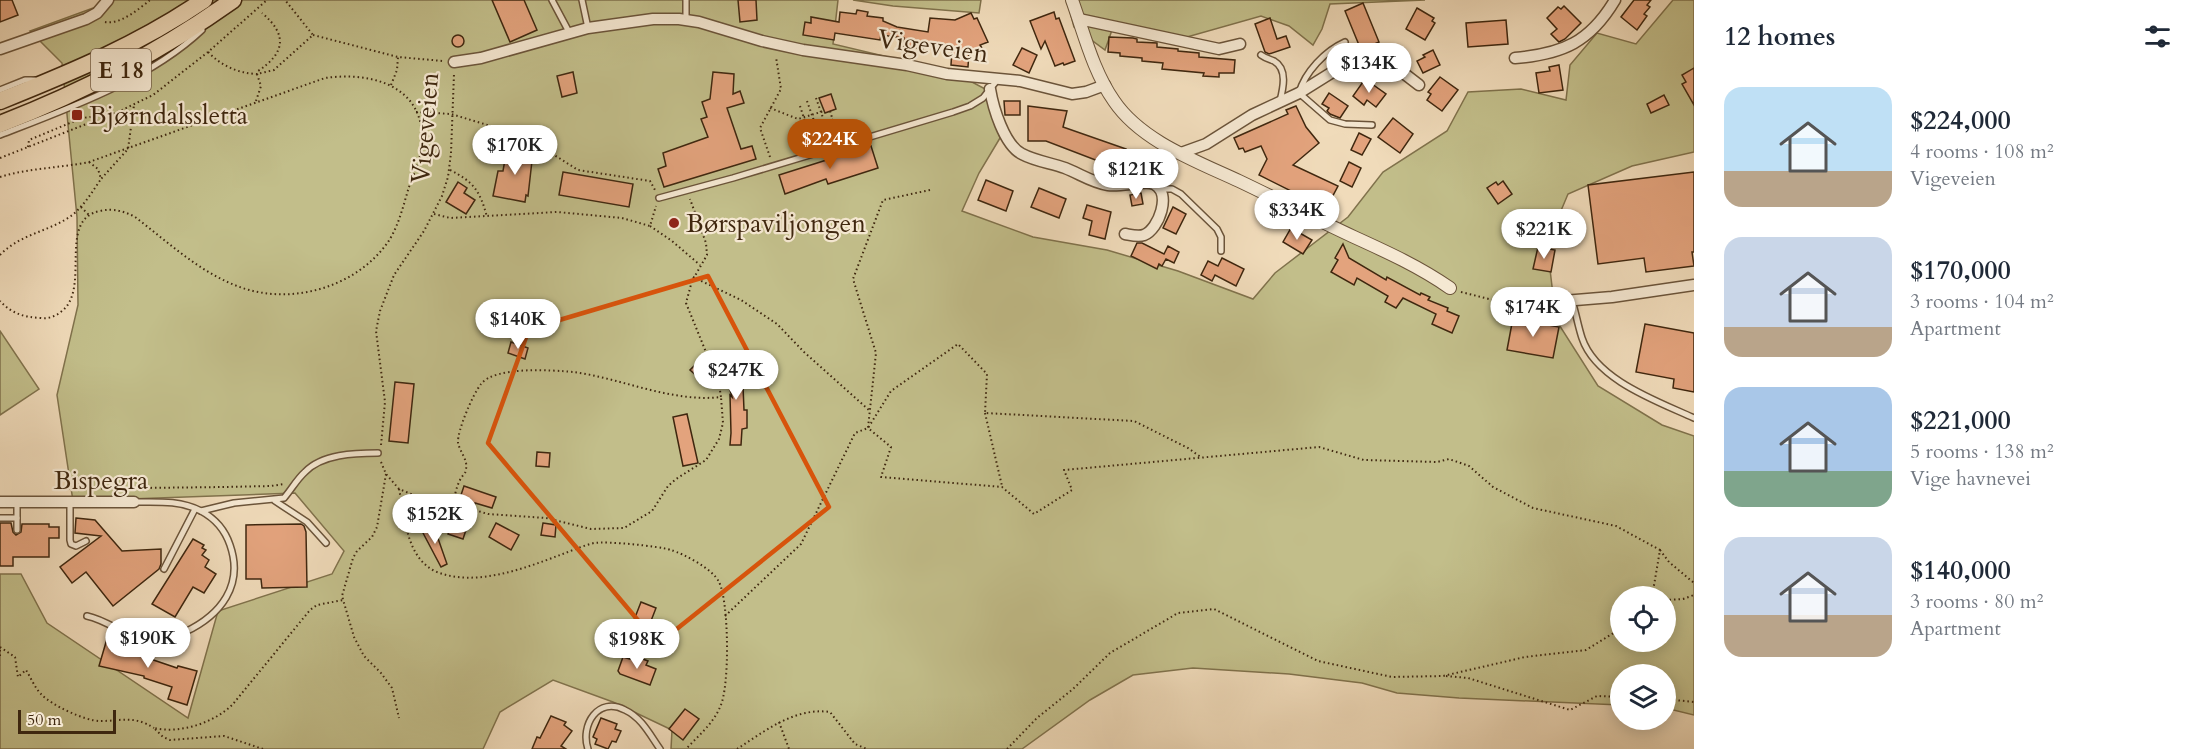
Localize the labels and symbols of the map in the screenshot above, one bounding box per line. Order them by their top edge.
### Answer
street label: Vigeveien [875,21,991,71]
pin: $134K [1327,43,1411,94]
road number: E 18 [91,49,151,91]
street label: Vigeveien [403,71,447,185]
place label: Bjørndalssletta [89,98,248,133]
marker: Bjørndalssletta [70,108,84,122]
pin: $224K [788,119,872,170]
pin: $170K [473,125,557,176]
pin: $121K [1094,149,1178,200]
pin: $334K [1255,190,1339,241]
place label: Børspaviljongen [686,206,866,241]
pin: $221K [1502,209,1586,260]
marker: Børspaviljongen [667,216,681,230]
pin: $174K [1491,287,1575,338]
pin: $140K [476,299,560,350]
pin: $247K [694,350,778,401]
street label: Bispegra [54,463,148,498]
pin: $152K [393,494,477,545]
pin: $190K [106,618,190,669]
pin: $198K [595,619,679,670]
scale bar [18,707,116,734]

